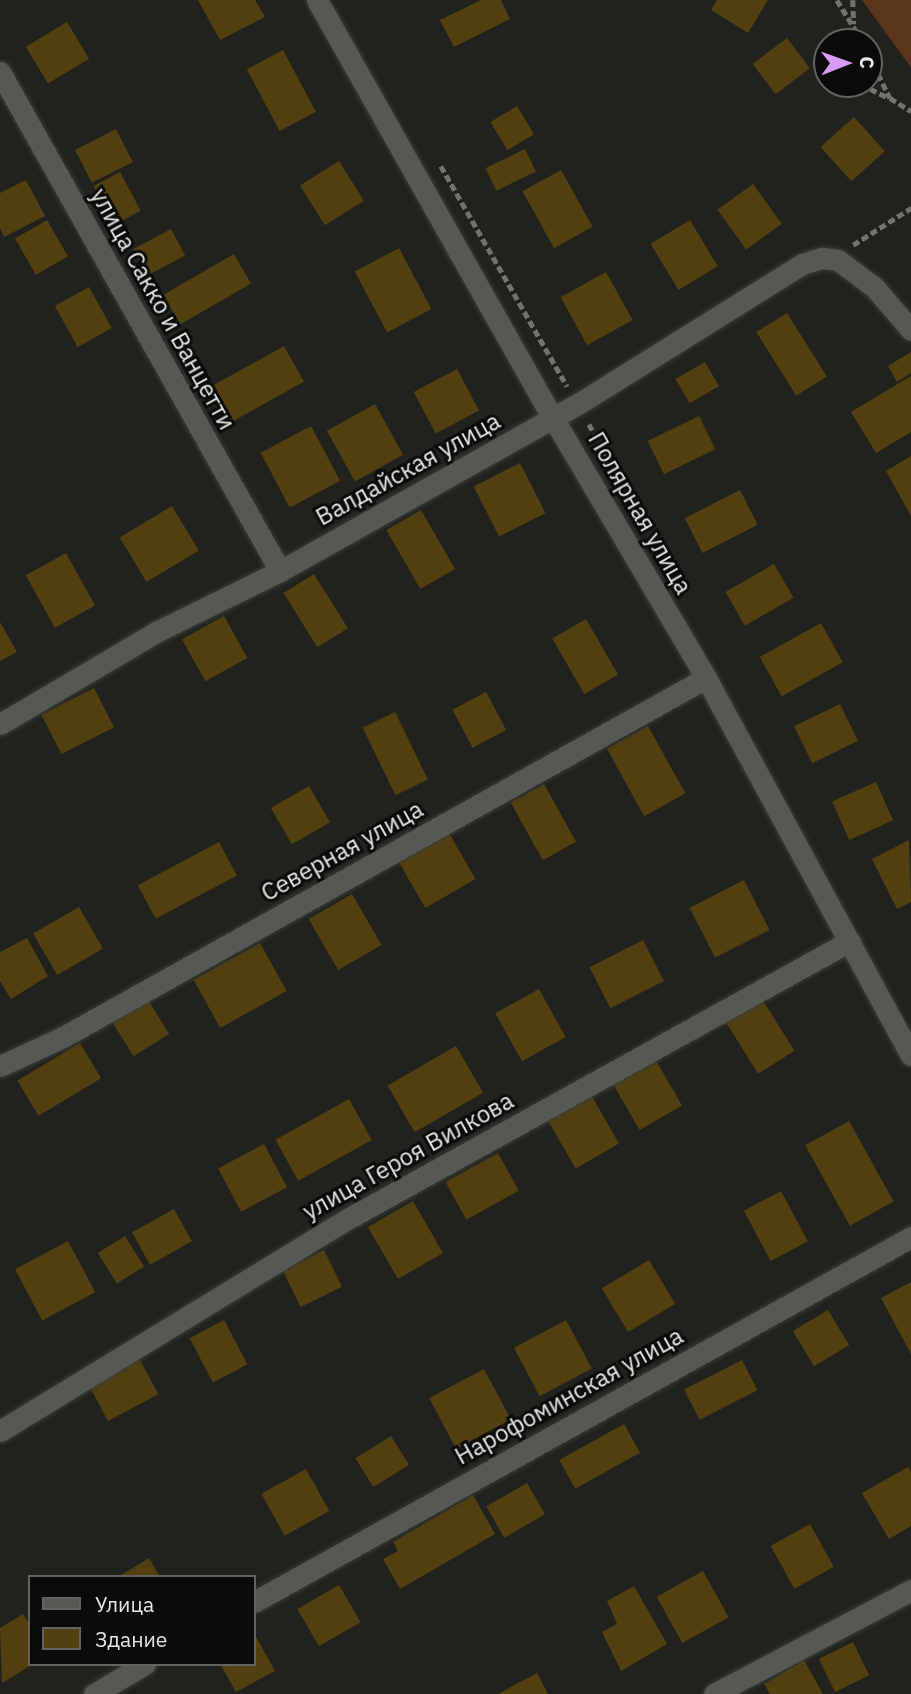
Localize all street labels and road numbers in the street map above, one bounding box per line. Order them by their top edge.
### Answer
street label: улица Сакко и Ванцетти [85,183,241,435]
street label: Валдайская улица [311,406,505,532]
street label: Полярная улица [582,427,698,599]
street label: Северная улица [256,795,428,907]
street label: улица Героя Вилкова [298,1086,518,1226]
street label: Нарофоминская улица [450,1321,688,1471]

